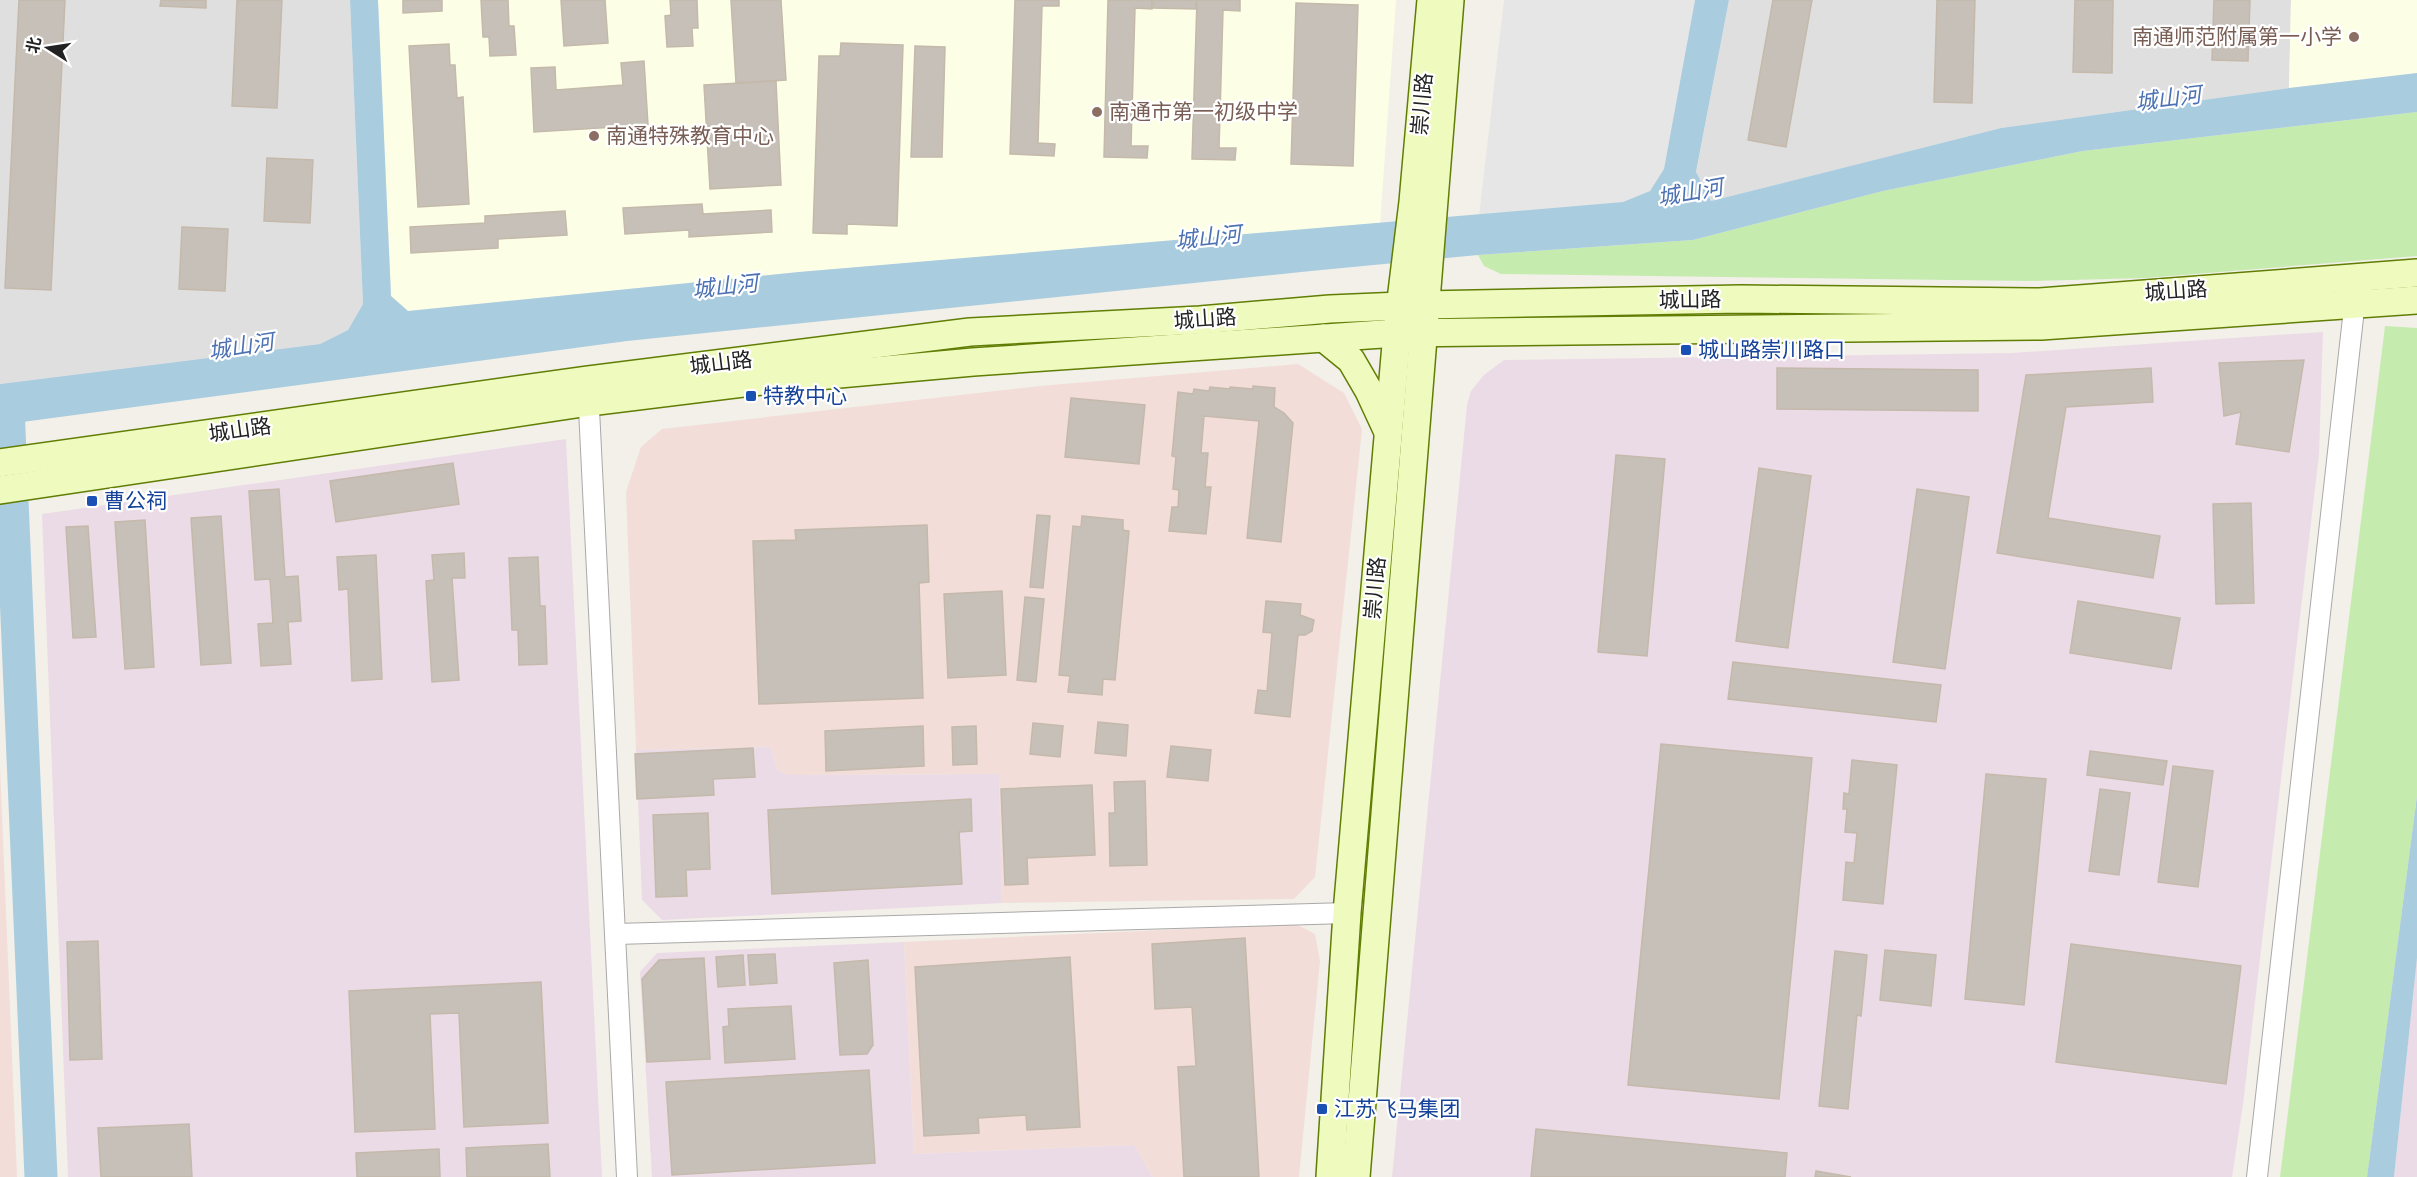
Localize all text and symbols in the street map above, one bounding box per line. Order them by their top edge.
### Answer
north arrow [18,18,78,78]
place label: 南通师范附属第一小学 [2132,24,2342,49]
marker: 南通师范附属第一小学 [2347,30,2361,44]
text: 北 [23,35,45,55]
street label: 崇川路 [1406,71,1437,136]
water label: 城山河 [2134,81,2206,116]
place label: 南通市第一初级中学 [1109,99,1298,124]
marker: 南通市第一初级中学 [1090,105,1104,119]
place label: 南通特殊教育中心 [606,123,774,148]
marker: 南通特殊教育中心 [587,129,601,143]
water label: 城山河 [1655,173,1729,212]
water label: 城山河 [1174,220,1246,254]
water label: 城山河 [691,269,763,303]
street label: 城山路 [2144,276,2208,305]
street label: 城山路 [1658,286,1722,313]
street label: 城山路 [1173,304,1237,333]
water label: 城山河 [206,327,280,365]
place label: 城山路崇川路口 [1698,337,1845,362]
marker: 城山路崇川路口 [1679,343,1693,357]
street label: 城山路 [688,346,754,379]
place label: 特教中心 [763,383,847,408]
marker: 特教中心 [744,389,758,403]
street label: 城山路 [207,413,273,446]
place label: 曹公祠 [104,488,167,513]
marker: 曹公祠 [85,494,99,508]
street label: 崇川路 [1359,555,1390,620]
place label: 江苏飞马集团 [1334,1096,1460,1121]
marker: 江苏飞马集团 [1315,1102,1329,1116]

